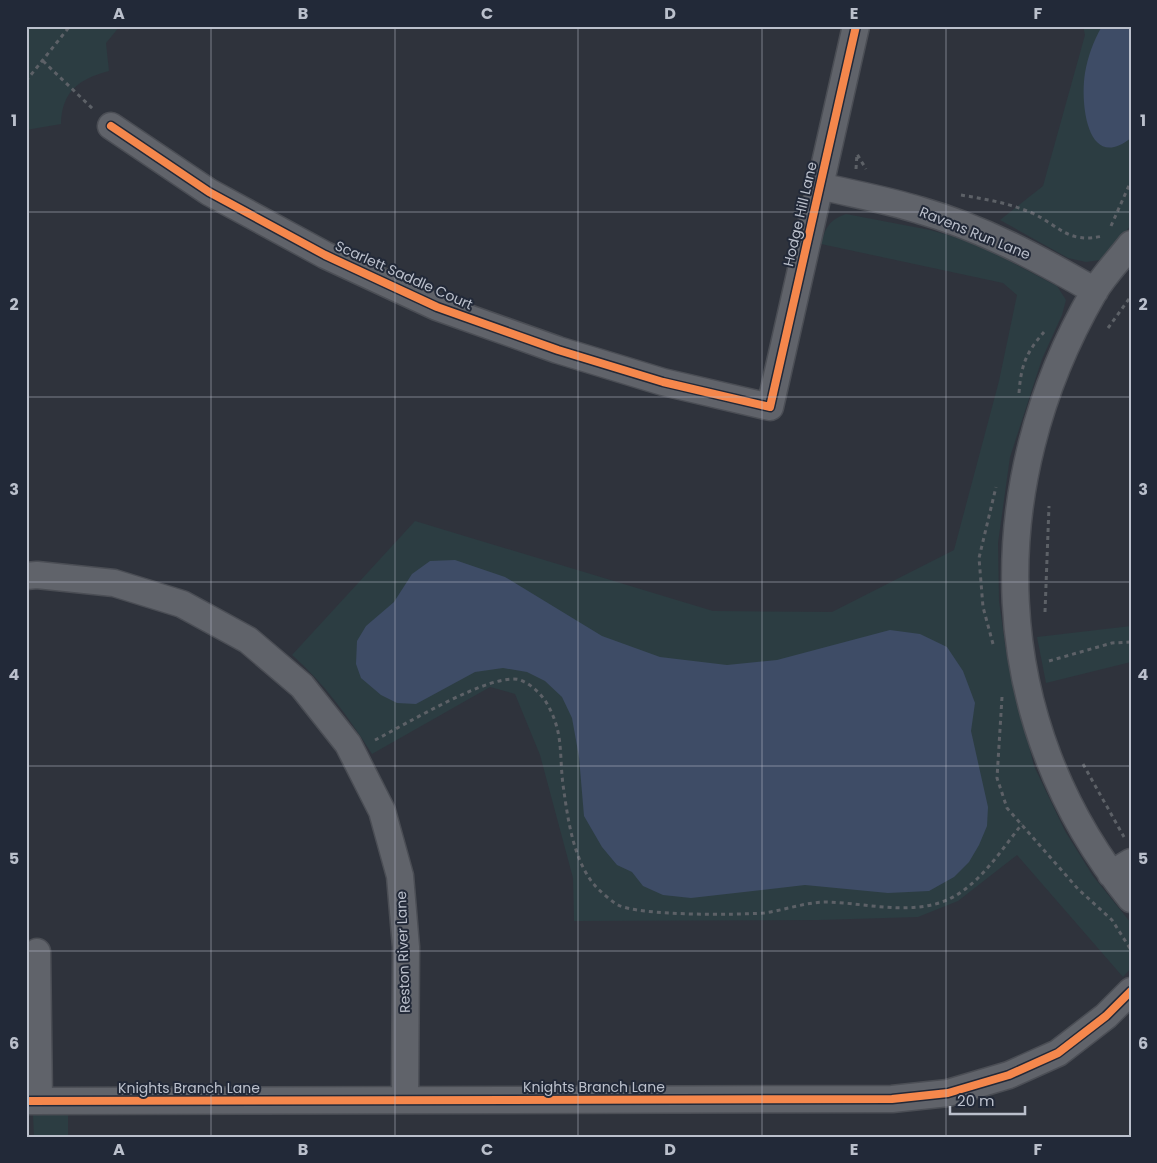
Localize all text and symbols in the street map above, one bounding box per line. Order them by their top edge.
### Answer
text: A [113,2,125,25]
text: B [298,2,308,25]
text: C [481,2,493,25]
text: D [664,2,676,25]
text: E [850,2,858,25]
text: F [1034,2,1043,25]
text: 1 [11,109,17,132]
text: 1 [1140,109,1146,132]
street label: Hodge Hill Lane [778,159,822,268]
street label: Ravens Run Lane [917,202,1034,264]
street label: Scarlett Saddle Court [332,236,476,314]
text: 2 [9,293,19,316]
text: 2 [1138,293,1148,316]
text: 3 [9,478,19,501]
text: 3 [1138,478,1148,501]
text: 4 [9,663,20,686]
text: 4 [1138,663,1149,686]
text: 5 [9,847,19,870]
text: 5 [1138,847,1148,870]
street label: Reston River Lane [391,890,415,1013]
text: 6 [9,1032,19,1055]
text: 6 [1138,1032,1148,1055]
street label: Knights Branch Lane [523,1077,665,1097]
street label: Knights Branch Lane [118,1078,260,1098]
scale bar [950,1083,1024,1115]
text: 20 m [957,1090,995,1111]
text: A [113,1138,125,1161]
text: B [298,1138,308,1161]
text: C [481,1138,493,1161]
text: D [664,1138,676,1161]
text: E [850,1138,858,1161]
text: F [1034,1138,1043,1161]

